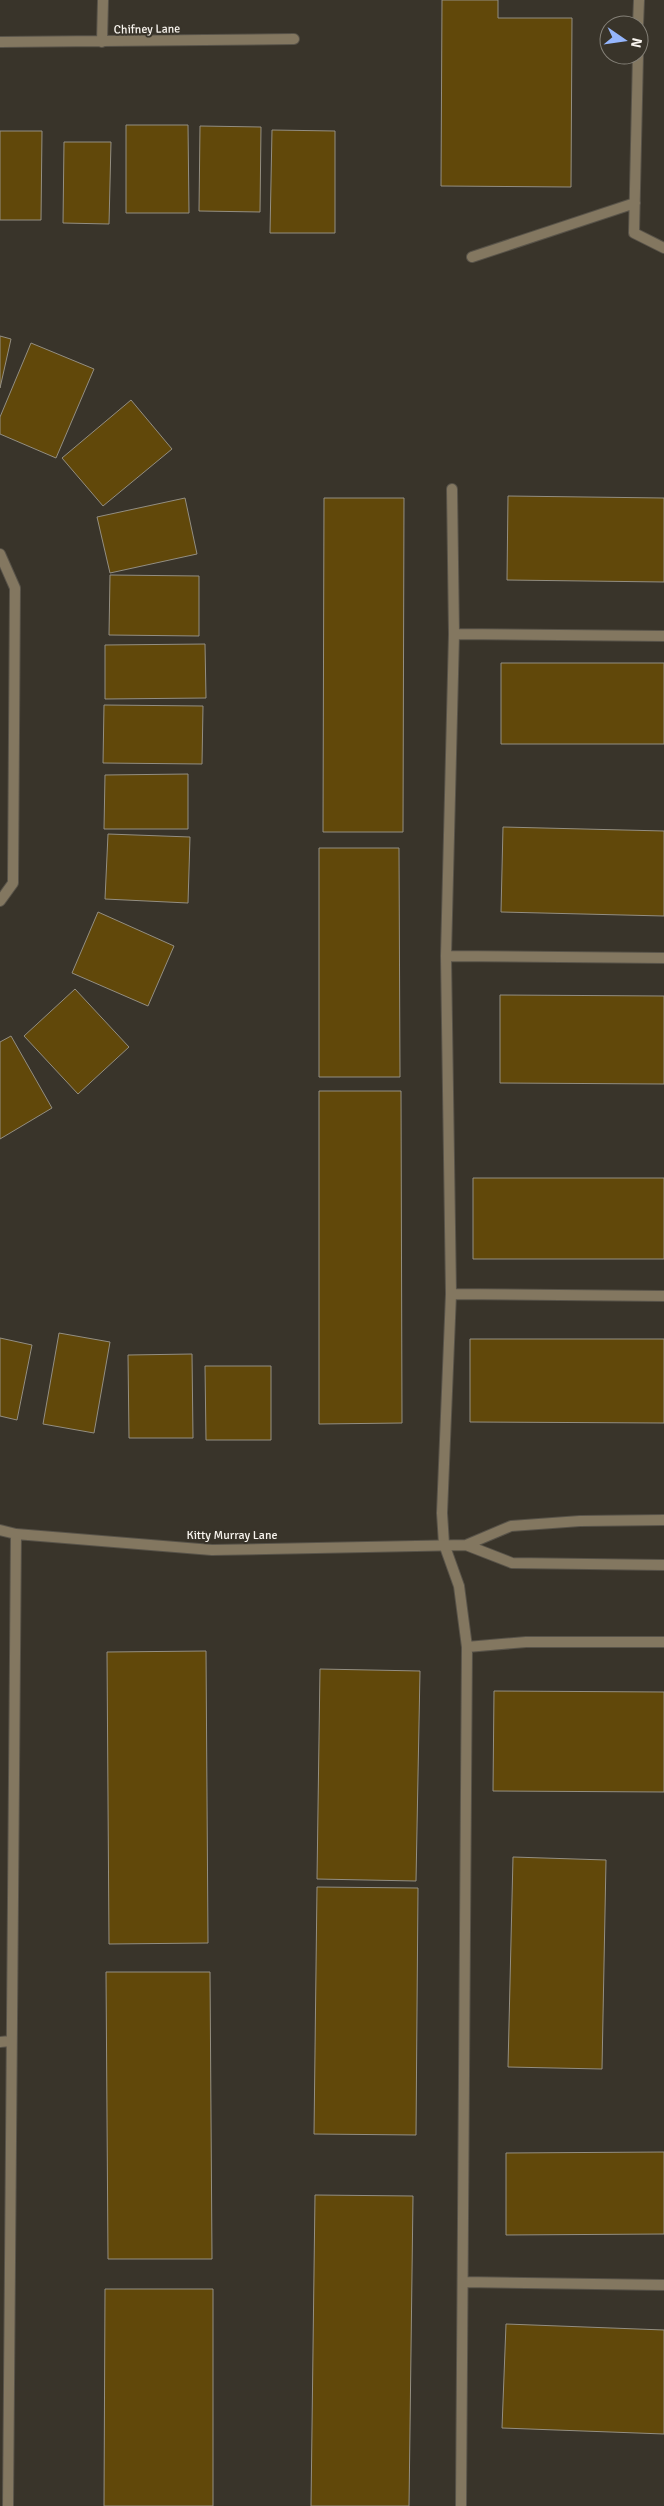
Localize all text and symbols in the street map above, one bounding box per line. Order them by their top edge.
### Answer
north arrow [599,15,649,65]
street label: Chifney Lane [114,21,180,38]
text: N [627,36,646,49]
street label: Kitty Murray Lane [186,1528,278,1543]

